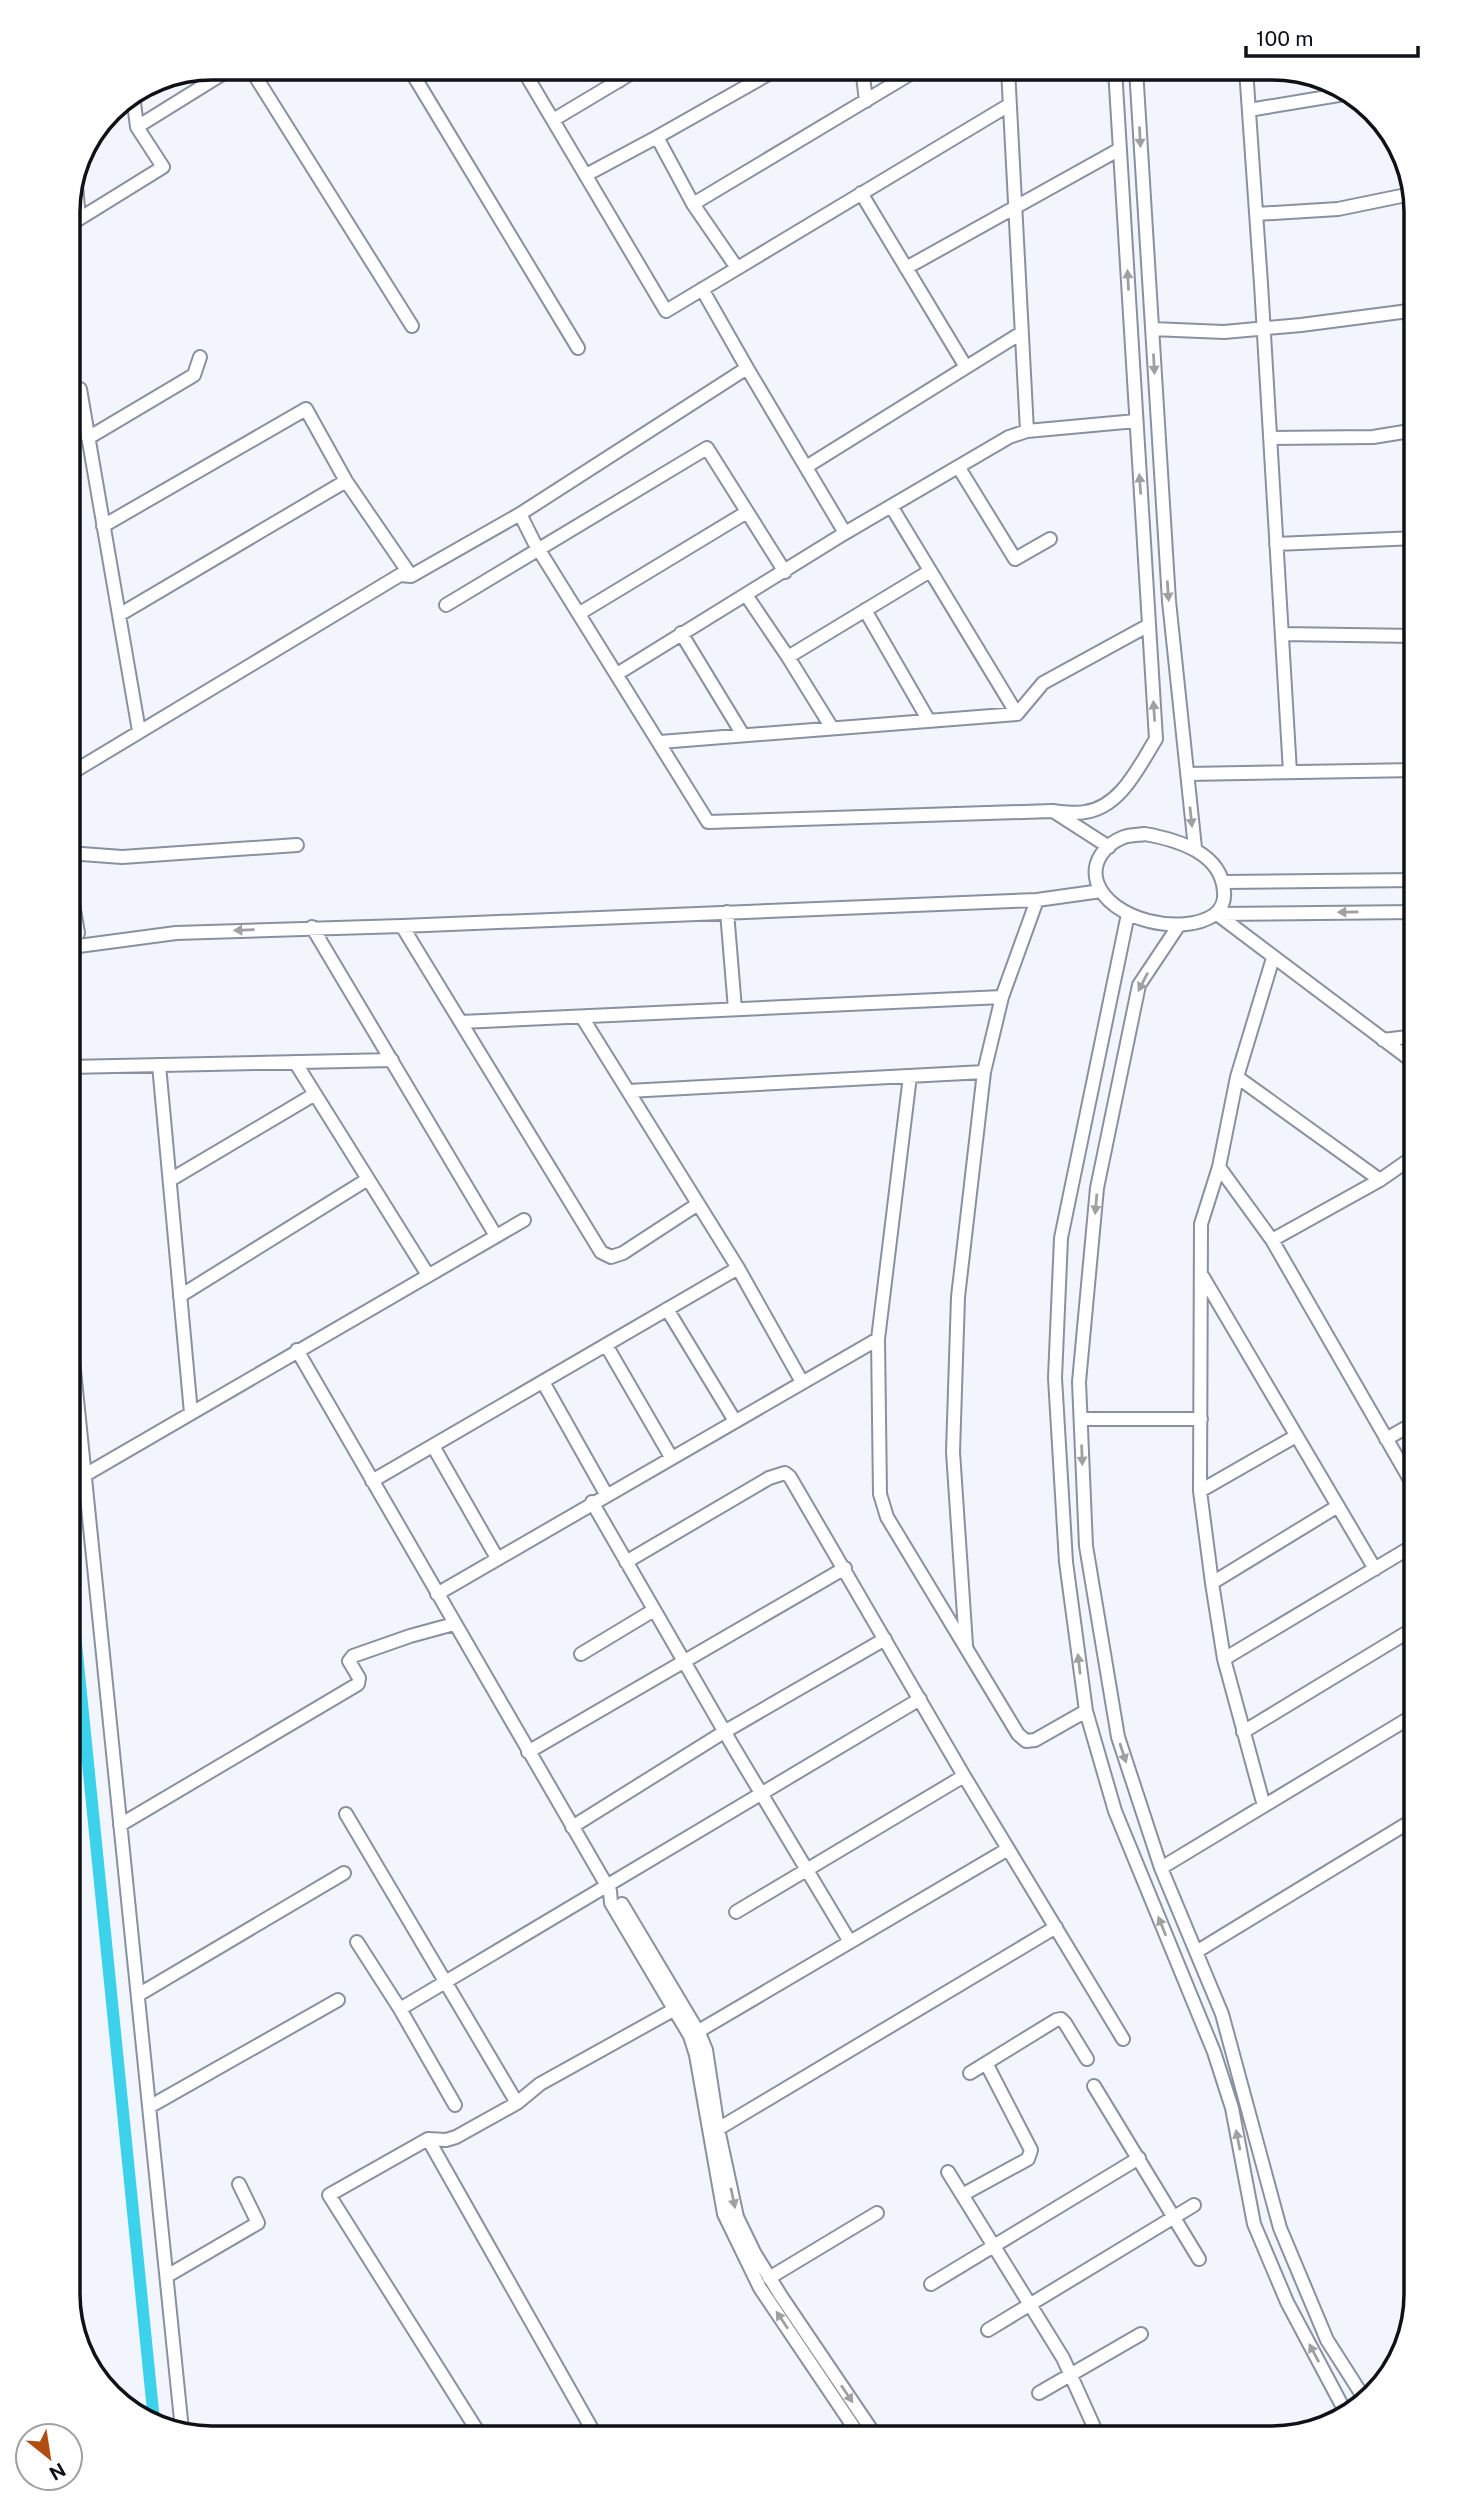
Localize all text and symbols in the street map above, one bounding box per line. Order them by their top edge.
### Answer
scale bar [1246,14,1418,58]
text: 100 m [1256,26,1313,51]
one-way arrow [1135,126,1146,148]
one-way arrow [1123,268,1134,290]
one-way arrow [1149,353,1160,375]
one-way arrow [1134,473,1145,495]
one-way arrow [1163,580,1174,602]
one-way arrow [1148,700,1159,722]
one-way arrow [1186,806,1197,828]
one-way arrow [1336,907,1358,918]
one-way arrow [232,925,254,936]
one-way arrow [1137,972,1148,992]
one-way arrow [1090,1193,1101,1215]
one-way arrow [1077,1444,1088,1466]
one-way arrow [1074,1653,1085,1675]
one-way arrow [1119,1742,1129,1763]
one-way arrow [1156,1916,1167,1937]
one-way arrow [1233,2129,1244,2151]
one-way arrow [728,2187,739,2209]
one-way arrow [775,2311,789,2329]
one-way arrow [1308,2343,1320,2363]
one-way arrow [840,2385,854,2403]
north arrow [14,2422,84,2492]
text: N [46,2458,69,2485]

